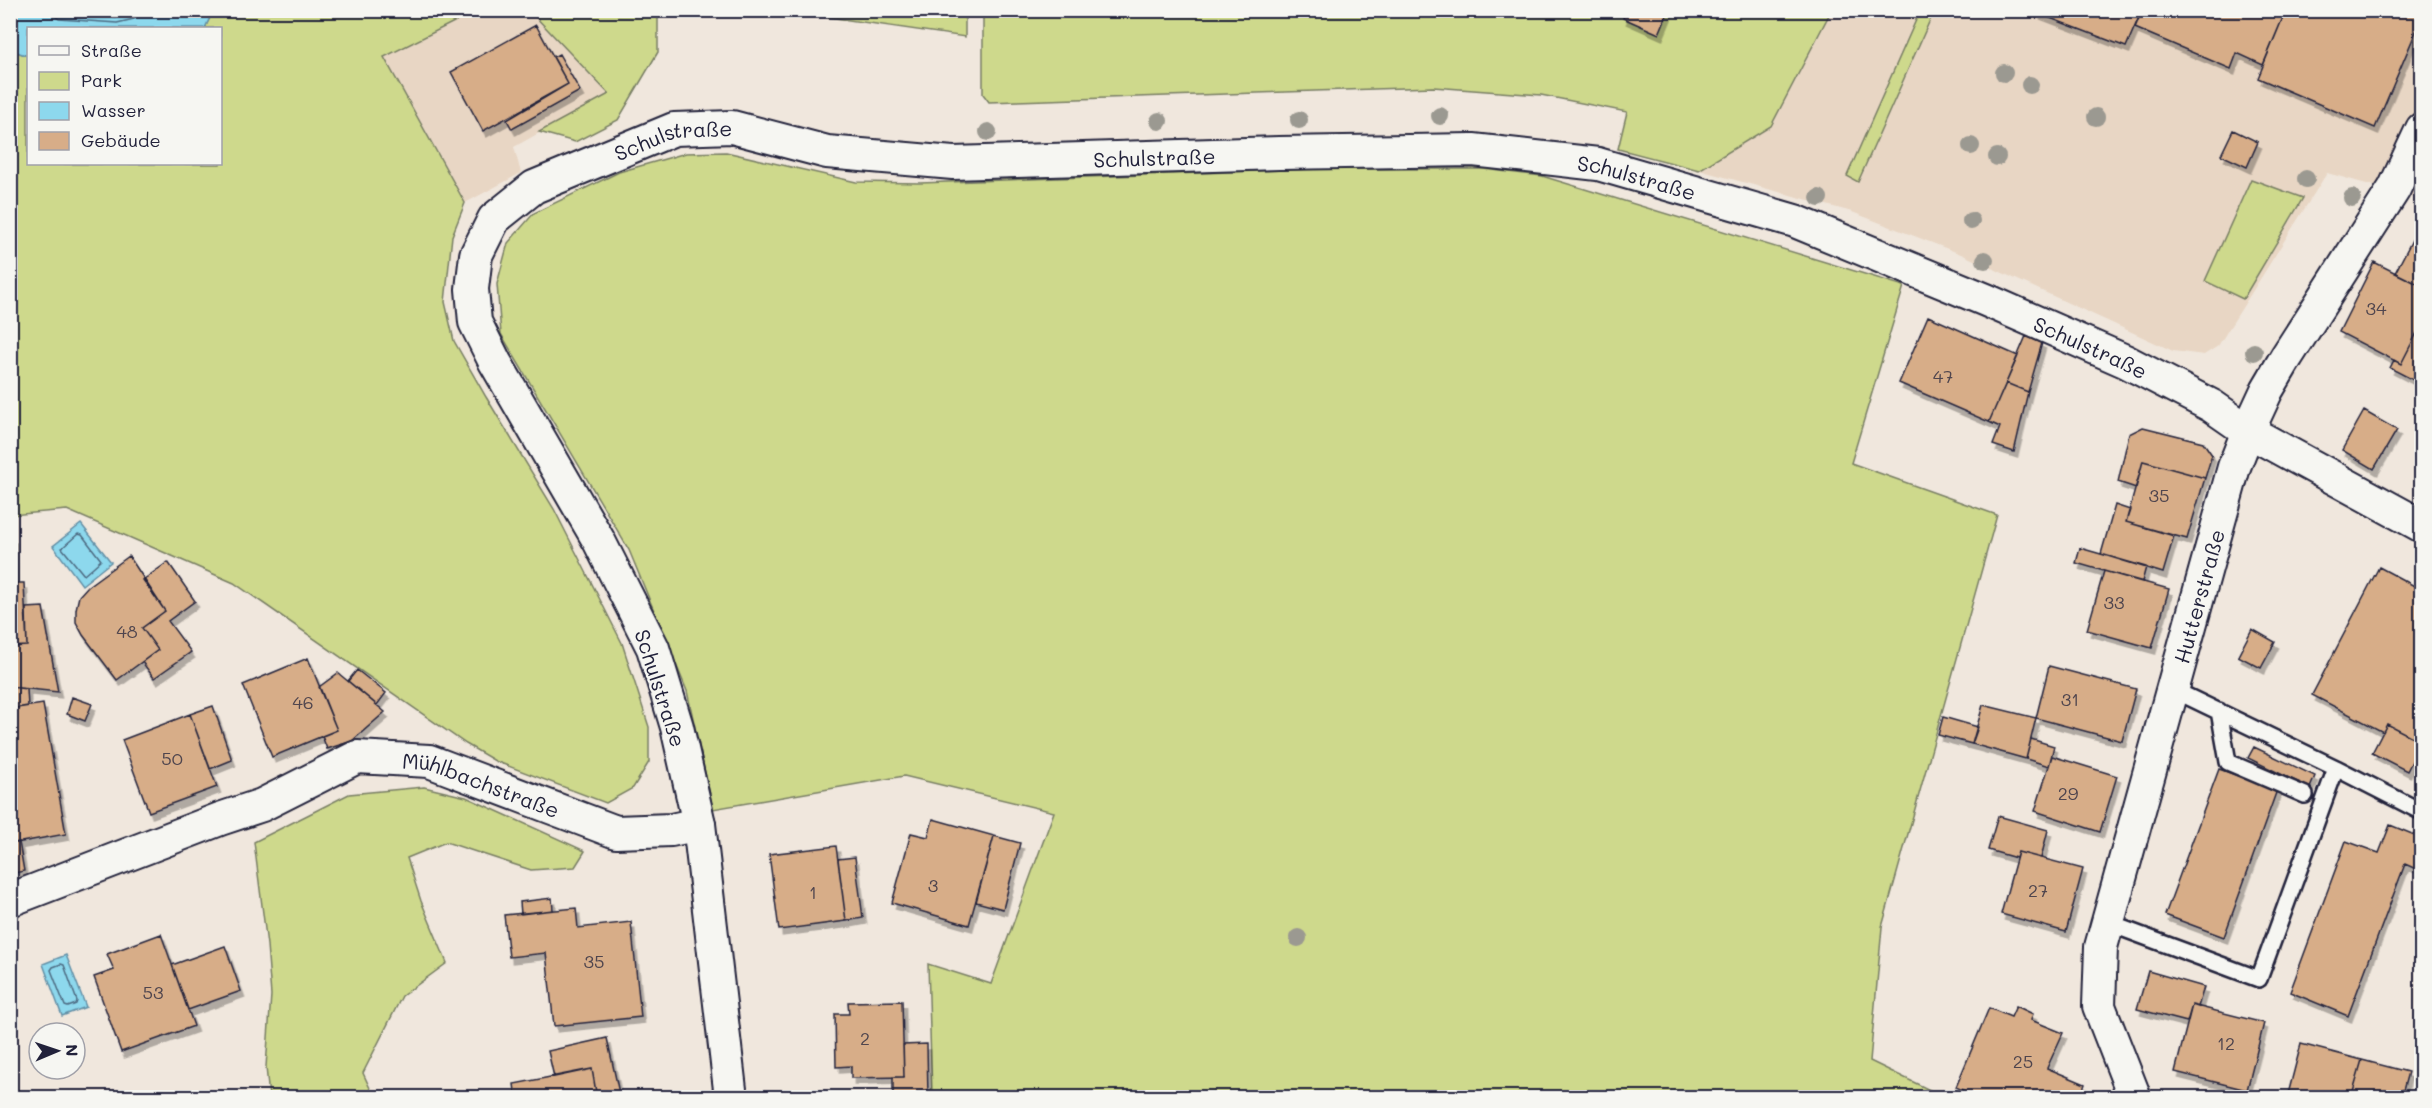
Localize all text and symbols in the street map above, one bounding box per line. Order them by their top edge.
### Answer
legend [27,27,222,165]
text: Straße [81,38,142,62]
text: Park [81,68,122,92]
text: Wasser [81,98,146,122]
street label: Schulstraße [610,114,733,166]
text: Gebäude [81,128,161,152]
street label: Schulstraße [1093,141,1216,172]
street label: Schulstraße [1576,148,1699,205]
house number: 34 [2365,296,2387,320]
street label: Schulstraße [2030,309,2153,384]
house number: 47 [1933,364,1953,388]
house number: 35 [2148,483,2170,507]
street label: Hutterstraße [2167,526,2230,666]
house number: 33 [2103,590,2125,614]
house number: 48 [116,619,138,643]
street label: Schulstraße [629,626,693,750]
house number: 31 [2061,687,2079,711]
house number: 46 [292,690,314,714]
house number: 50 [161,746,183,770]
street label: Mühlbachstraße [402,746,564,823]
house number: 29 [2058,781,2079,805]
house number: 3 [928,873,938,897]
house number: 27 [2028,878,2048,902]
house number: 1 [809,880,817,904]
house number: 35 [583,949,605,973]
house number: 53 [142,980,164,1004]
north arrow [27,1021,87,1081]
house number: 2 [860,1026,870,1050]
house number: 12 [2217,1031,2235,1055]
text: N [62,1044,83,1057]
house number: 25 [2013,1049,2033,1073]

